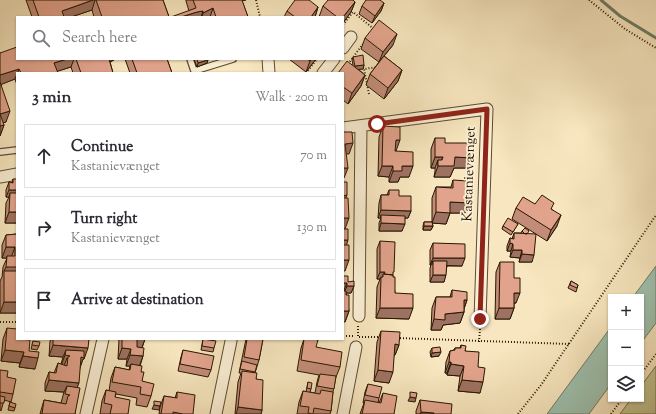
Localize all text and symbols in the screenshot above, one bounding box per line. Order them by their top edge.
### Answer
search box [16,16,344,60]
icon: search [30,27,52,49]
text: Search here [62,28,137,49]
text: 3 min [32,86,71,110]
text: Walk · 200 m [255,89,328,107]
route start [368,115,386,133]
street label: Kastanievænget [458,126,482,222]
text: Continue [71,137,133,158]
icon: ahead [33,145,55,167]
text: 70 m [300,147,327,165]
text: Kastanievænget [71,158,160,176]
text: Turn right [71,209,137,230]
icon: right [33,217,55,239]
text: 130 m [297,219,327,237]
text: Kastanievænget [71,230,160,248]
icon: arrive [33,289,55,311]
text: Arrive at destination [71,290,204,311]
map controls [608,294,644,402]
button: + [608,294,644,330]
route end [471,310,489,328]
button: − [608,330,644,366]
button: layers [608,366,644,402]

